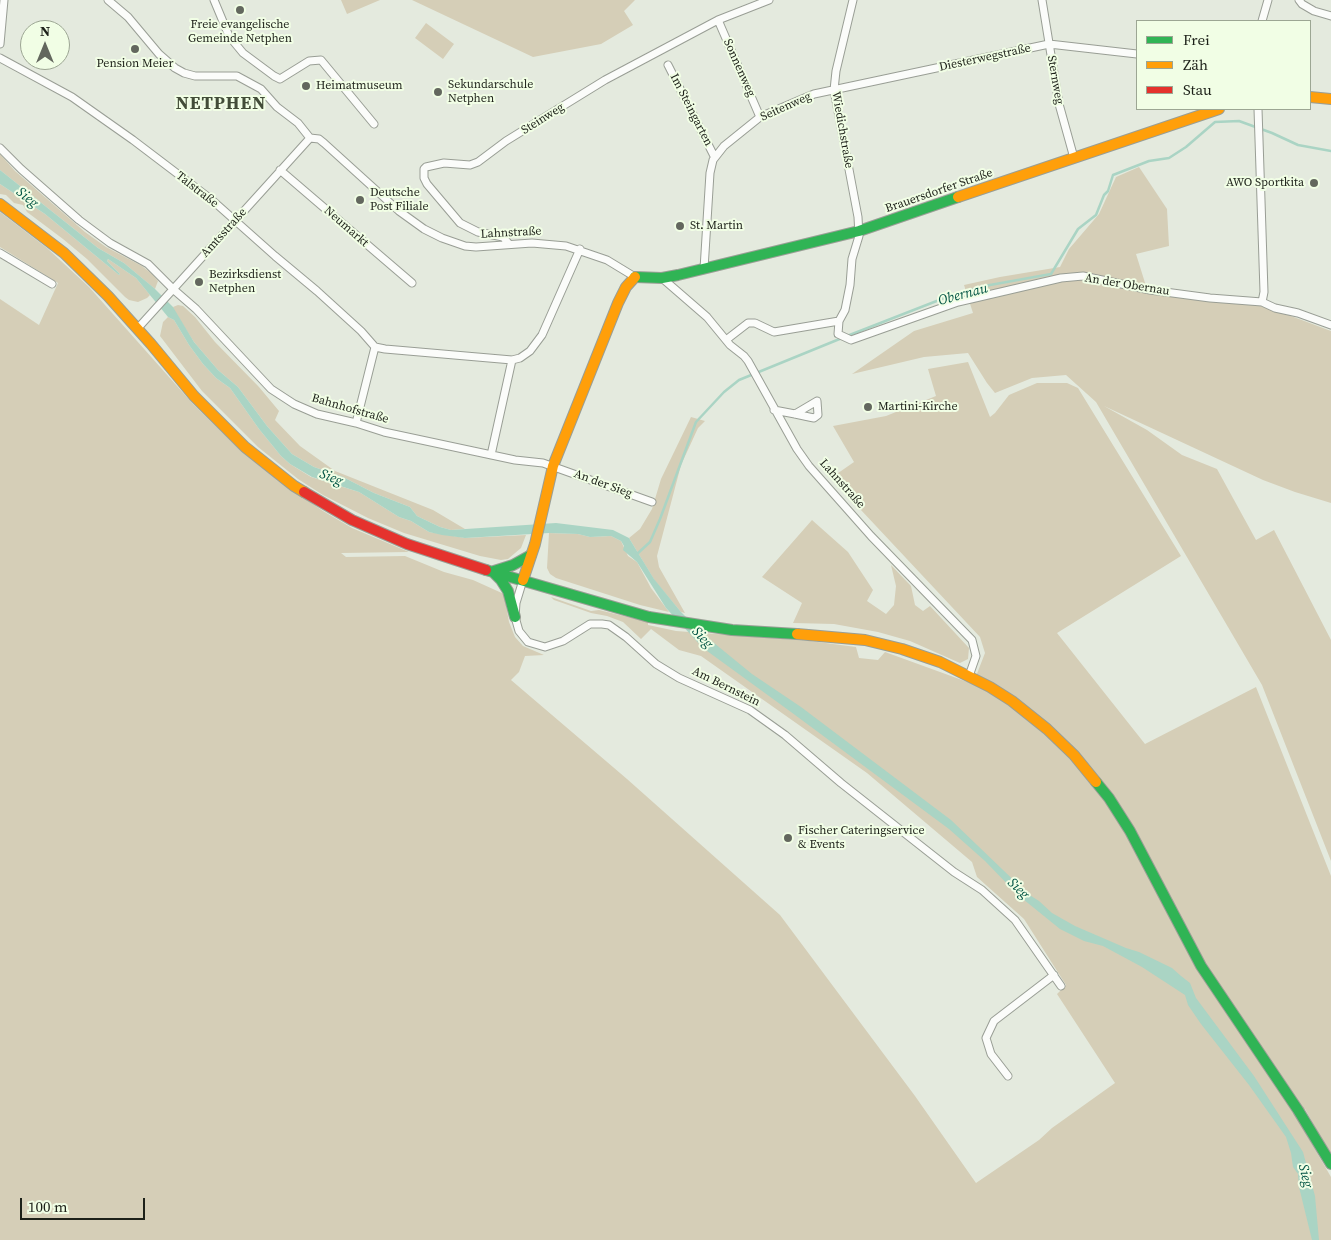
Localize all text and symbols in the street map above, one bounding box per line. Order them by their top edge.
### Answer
marker: Freie evangelische Gemeinde Netphen [234,4,246,16]
place label: Freie evangelische Gemeinde Netphen [188,18,292,46]
north arrow [20,20,70,70]
legend [1136,20,1311,110]
text: N [40,21,50,41]
text: Frei [1183,29,1210,50]
street label: Sonnenweg [720,37,758,99]
street label: Diesterwegstraße [938,41,1032,75]
marker: Pension Meier [129,43,141,55]
street label: Sternweg [1044,54,1066,106]
text: Zäh [1183,54,1208,75]
place label: Pension Meier [96,57,174,71]
street label: Im Steingarten [667,71,715,149]
place label: Sekundarschule Netphen [448,78,533,106]
place label: Heimatmuseum [316,79,403,93]
text: Stau [1183,79,1212,100]
marker: Heimatmuseum [300,80,312,92]
marker: Sekundarschule Netphen [432,86,444,98]
street label: Seitenweg [758,89,814,125]
street label: Wiedichstraße [828,90,856,170]
district label: NETPHEN [175,93,267,115]
street label: Steinweg [519,100,567,138]
street label: Brauersdorfer Straße [883,166,995,216]
street label: Talstraße [173,169,221,211]
place label: AWO Sportkita [1226,176,1304,190]
marker: AWO Sportkita [1308,177,1320,189]
water label: Sieg [13,184,41,212]
place label: Deutsche Post Filiale [370,186,429,214]
marker: Deutsche Post Filiale [354,194,366,206]
street label: Neumarkt [321,204,371,250]
street label: Amtsstraße [198,205,250,261]
place label: St. Martin [690,219,743,233]
marker: St. Martin [674,220,686,232]
street label: Lahnstraße [480,224,542,242]
place label: Bezirksdienst Netphen [209,268,281,296]
street label: An der Obernau [1083,271,1171,299]
marker: Bezirksdienst Netphen [193,276,205,288]
water label: Obernau [936,280,990,310]
street label: Bahnhofstraße [310,391,390,427]
place label: Martini-Kirche [878,400,958,414]
marker: Martini-Kirche [862,401,874,413]
street label: Lahnstraße [816,456,868,512]
water label: Sieg [317,466,345,490]
street label: An der Sieg [572,467,634,501]
water label: Sieg [688,624,716,652]
street label: Am Bernstein [690,664,762,710]
place label: Fischer Cateringservice & Events [798,824,925,852]
marker: Fischer Cateringservice & Events [782,832,794,844]
water label: Sieg [1004,875,1032,903]
water label: Sieg [1294,1163,1316,1189]
scale bar [22,1188,148,1220]
text: 100 m [28,1196,68,1217]

